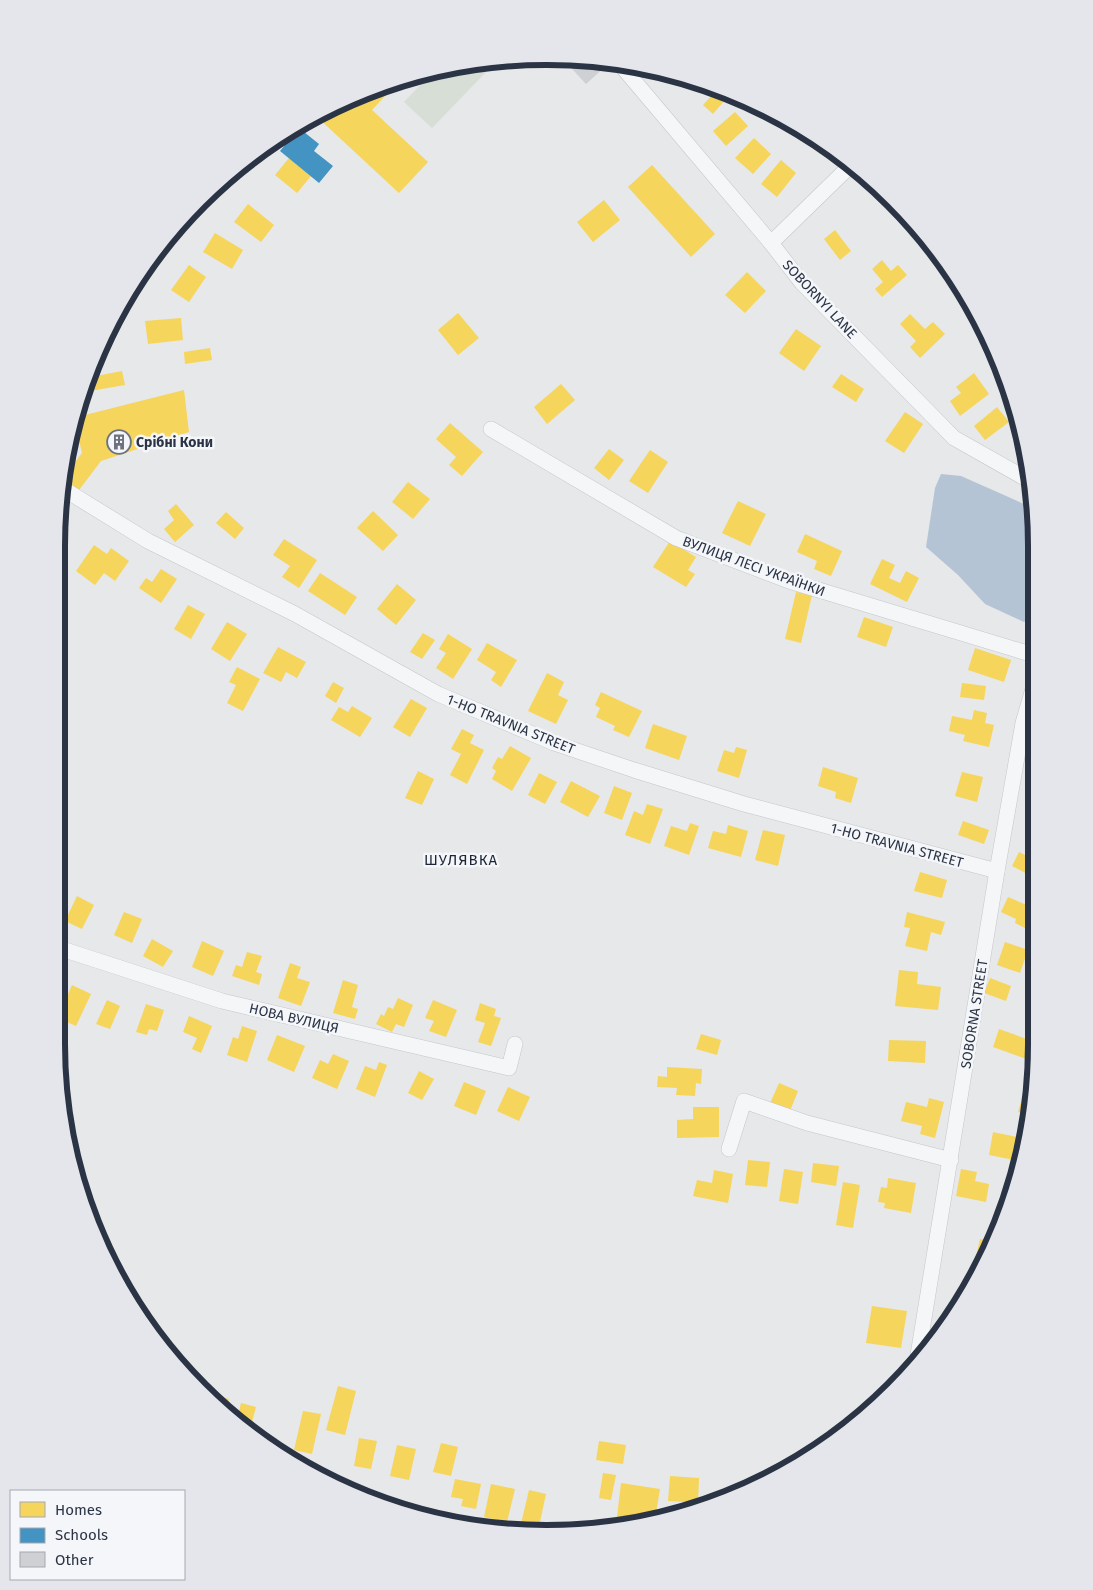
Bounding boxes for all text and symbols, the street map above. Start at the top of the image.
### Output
street label: SOBORNYI LANE [779,257,860,342]
building icon: Срібні Кони [106,429,132,455]
place label: Срібні Кони [136,434,213,451]
street label: ВУЛИЦЯ ЛЕСІ УКРАЇНКИ [680,533,827,600]
street label: 1-HO TRAVNIA STREET [444,691,578,758]
street label: 1-HO TRAVNIA STREET [829,820,966,872]
district label: ШУЛЯВКА [424,851,498,869]
street label: SOBORNA STREET [957,957,992,1070]
street label: НОВА ВУЛИЦЯ [247,1000,340,1037]
legend [10,1490,185,1580]
text: Homes [55,1501,102,1519]
text: Schools [55,1526,108,1544]
text: Other [55,1551,94,1569]

